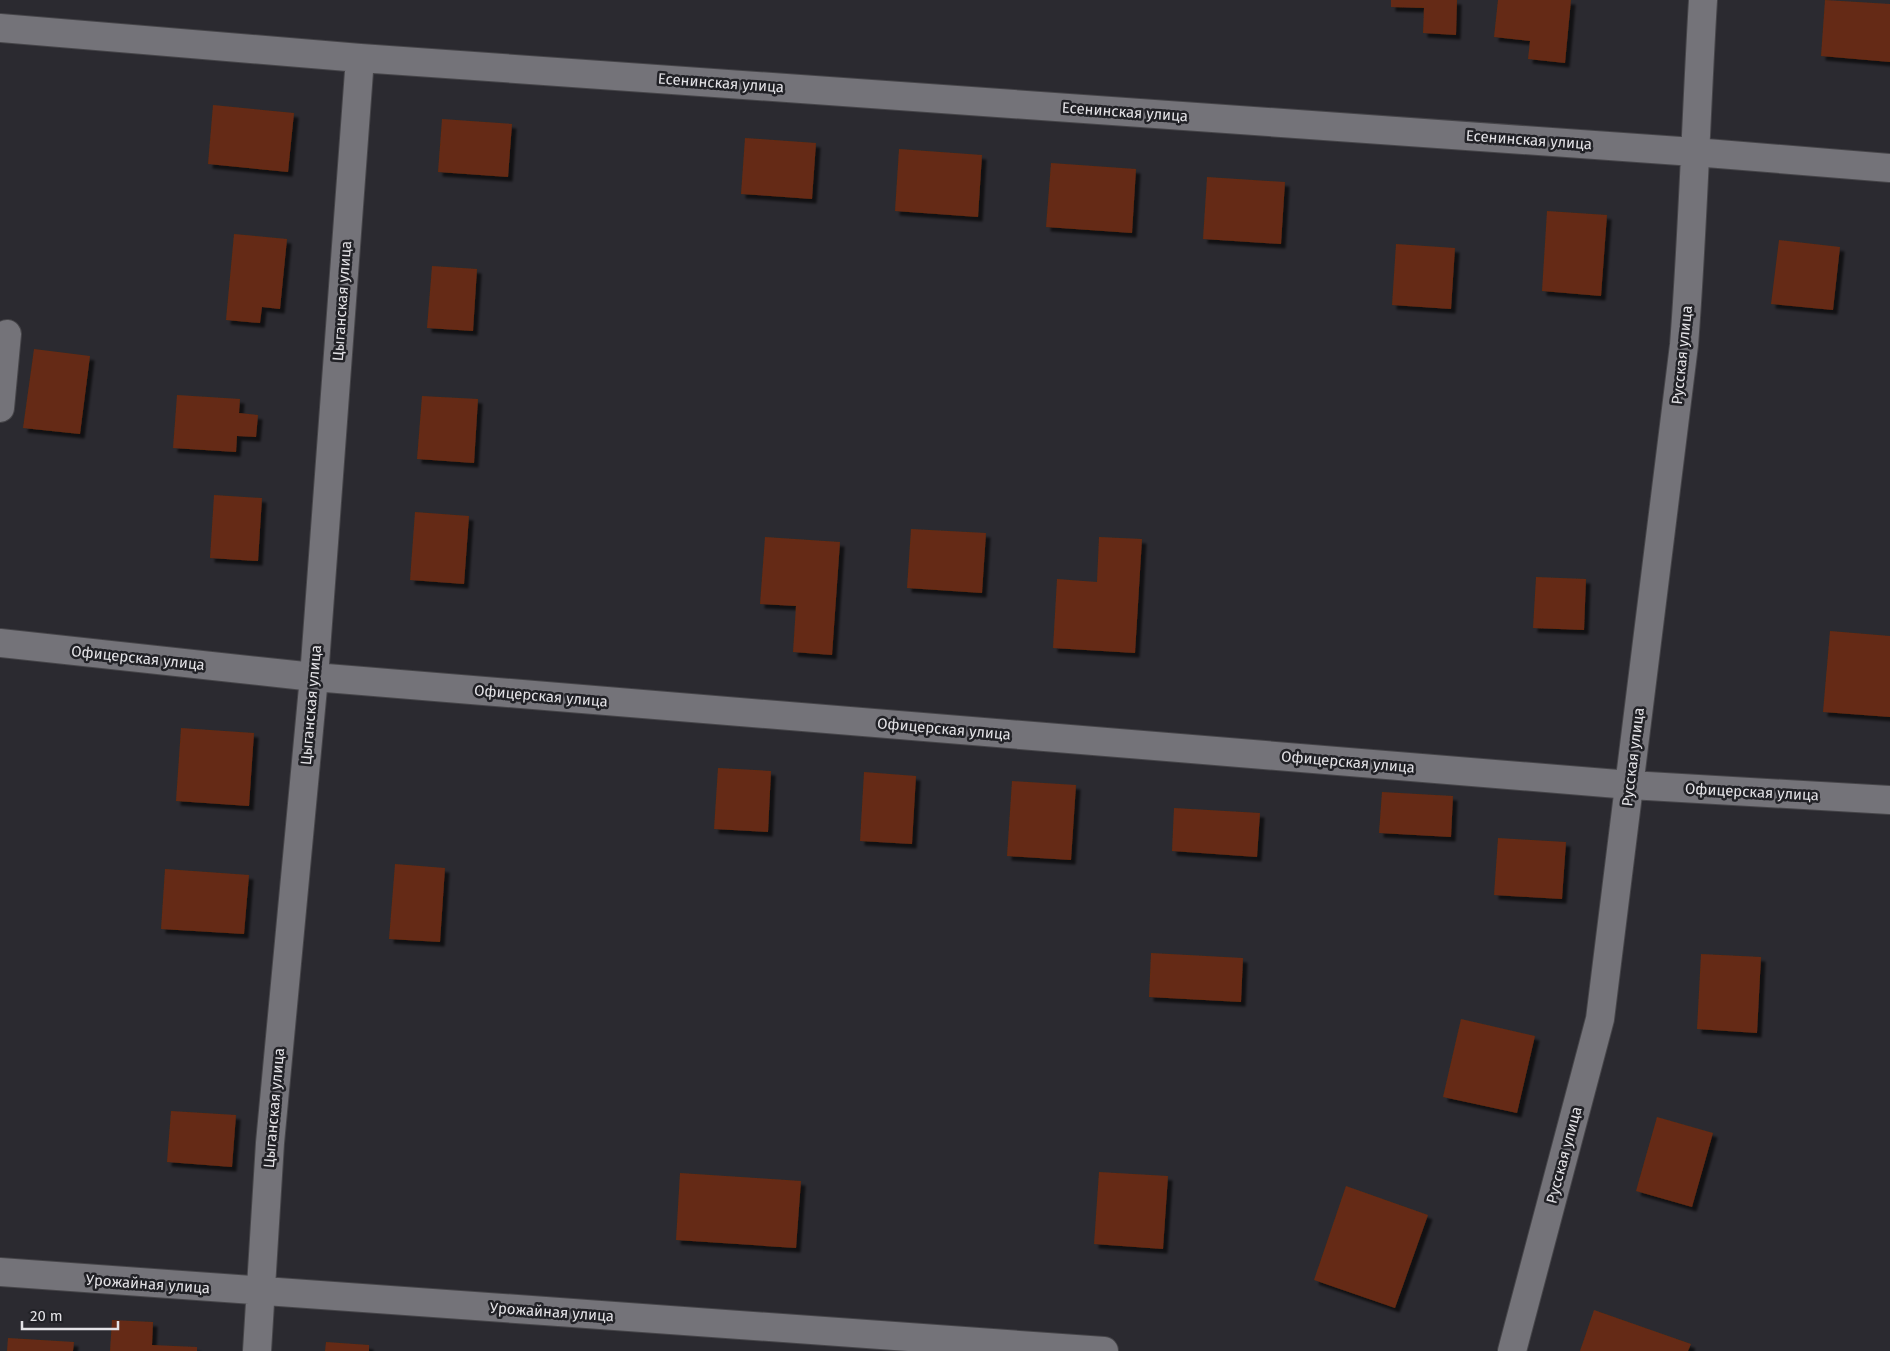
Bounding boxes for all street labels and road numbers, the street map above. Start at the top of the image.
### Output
street label: Есенинская улица [657,70,785,96]
street label: Есенинская улица [1061,99,1189,125]
street label: Есенинская улица [1465,127,1593,153]
street label: Цыганская улица [329,240,355,362]
street label: Русская улица [1668,304,1696,406]
street label: Офицерская улица [70,642,206,674]
street label: Цыганская улица [297,644,325,766]
street label: Офицерская улица [473,681,609,711]
street label: Русская улица [1618,706,1648,808]
street label: Офицерская улица [876,714,1012,744]
street label: Офицерская улица [1280,747,1416,777]
street label: Офицерская улица [1684,779,1820,805]
street label: Цыганская улица [260,1047,288,1169]
street label: Русская улица [1542,1104,1586,1206]
street label: Урожайная улица [85,1271,211,1297]
street label: Урожайная улица [489,1299,615,1325]

